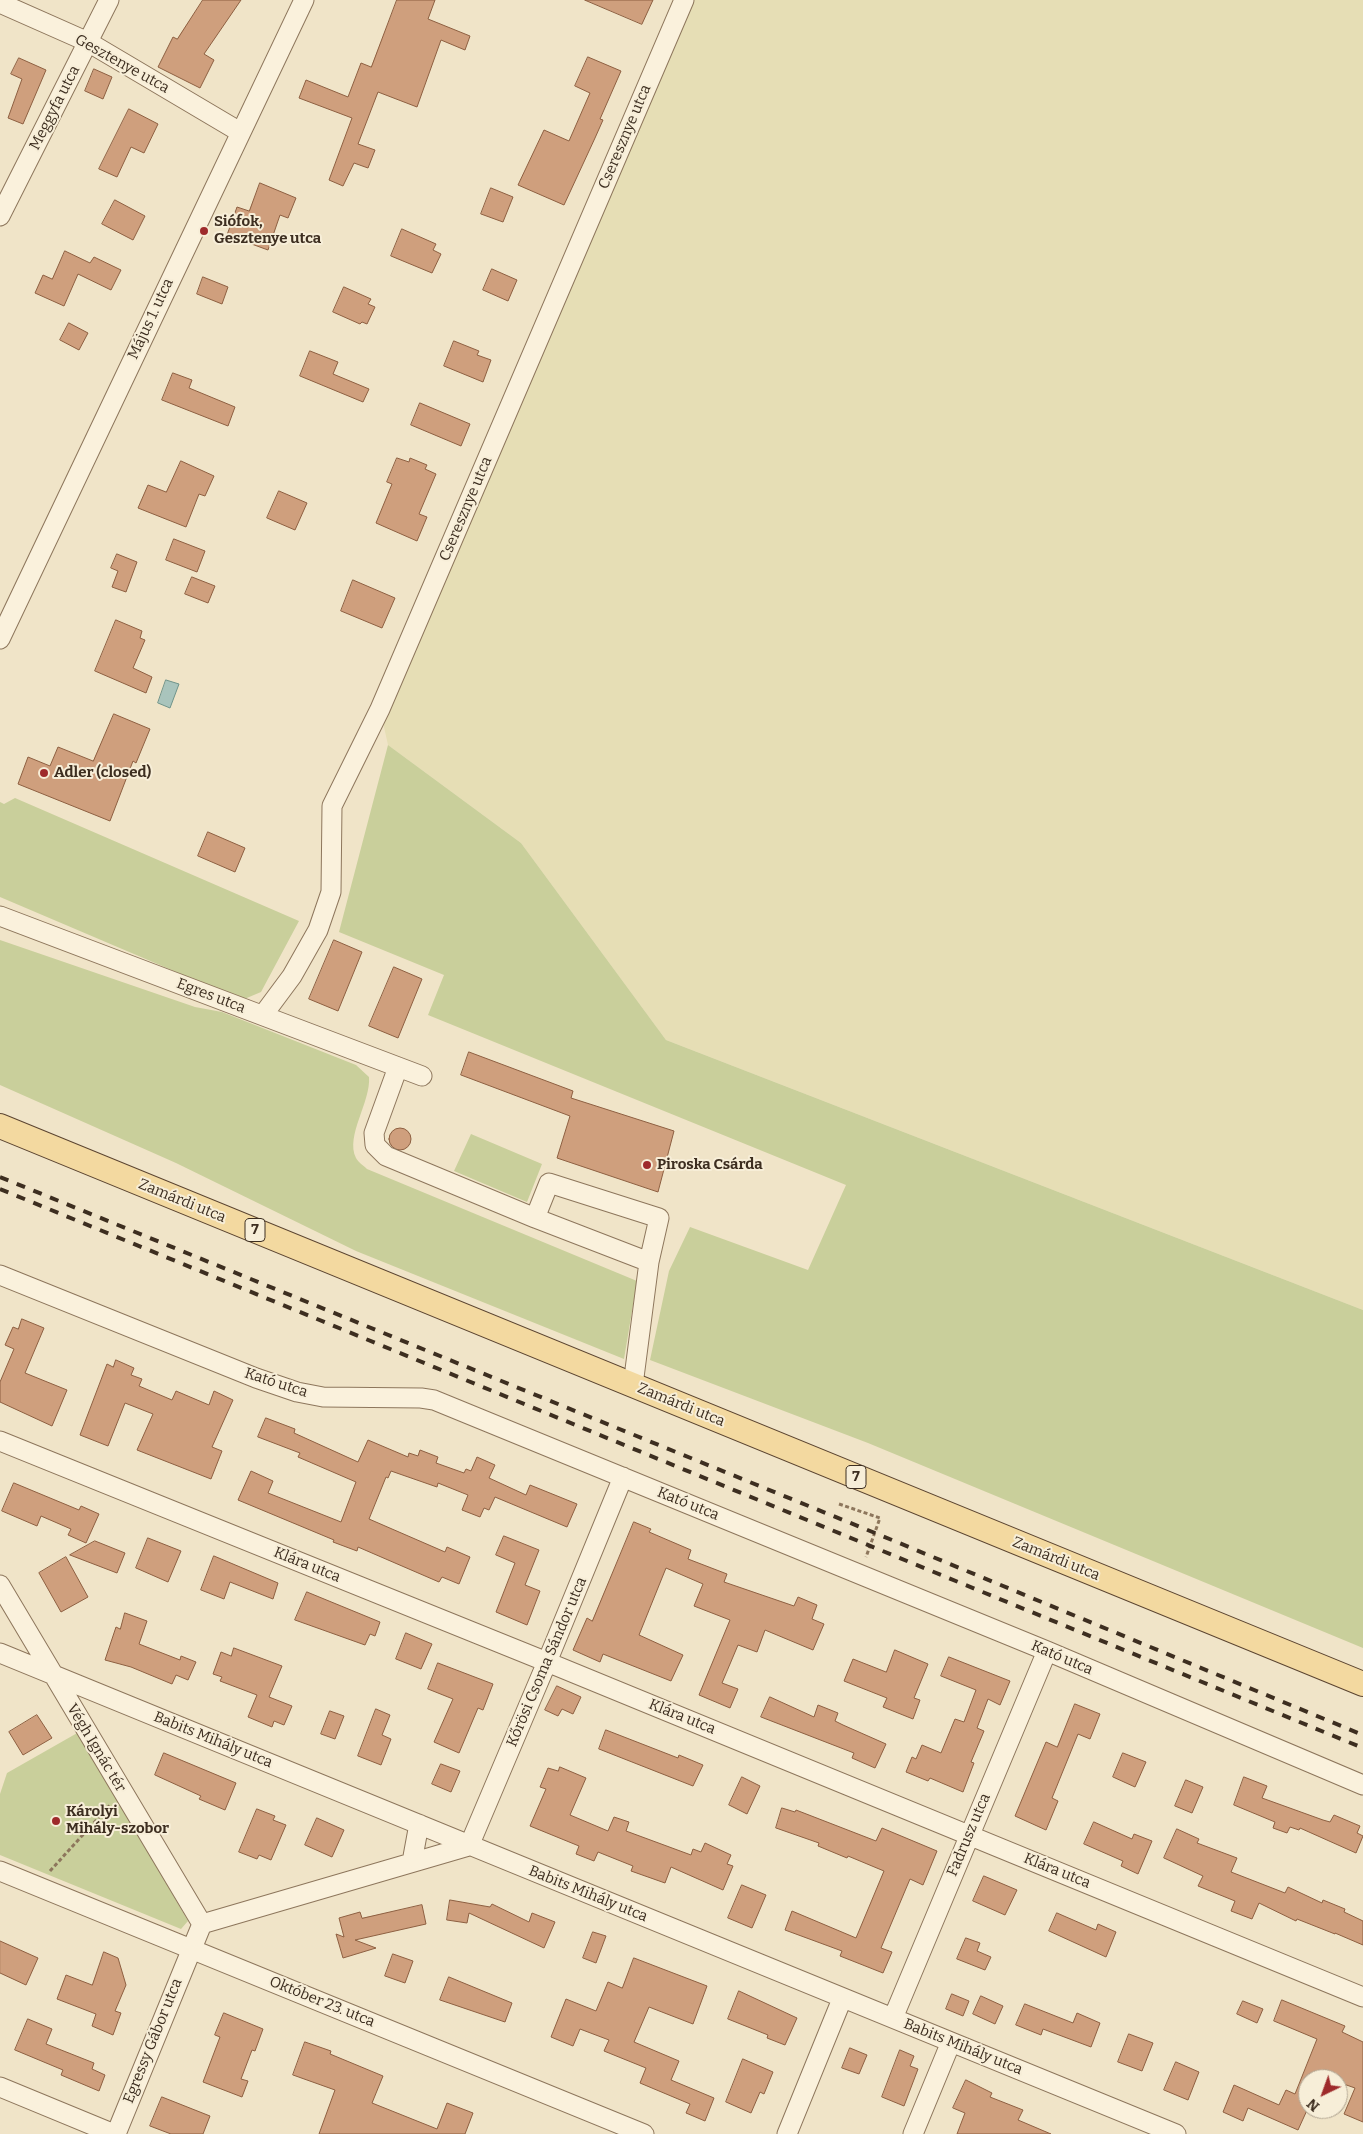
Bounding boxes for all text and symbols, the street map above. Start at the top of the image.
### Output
street label: Gesztenye utca [72,31,172,97]
street label: Meggyfa utca [26,63,84,153]
street label: Cseresznye utca [595,82,655,192]
place label: Siófok, Gesztenye utca [214,213,321,248]
marker: Siófok, Gesztenye utca [198,225,210,237]
street label: Május 1. utca [124,276,178,362]
street label: Cseresznye utca [436,454,496,564]
place label: Adler (closed) [54,764,151,782]
marker: Adler (closed) [38,767,50,779]
street label: Egres utca [174,975,248,1017]
place label: Piroska Csárda [657,1156,763,1174]
marker: Piroska Csárda [641,1159,653,1171]
street label: Zamárdi utca [136,1175,228,1227]
road number: 7 [245,1218,265,1242]
street label: Kató utca [242,1364,310,1402]
street label: Zamárdi utca [635,1379,727,1431]
road number: 7 [846,1465,866,1488]
street label: Kató utca [654,1483,722,1525]
street label: Zamárdi utca [1010,1533,1102,1585]
street label: Klára utca [271,1543,343,1587]
street label: Kőrösi Csoma Sándor utca [503,1574,591,1750]
street label: Kató utca [1028,1637,1096,1679]
street label: Klára utca [646,1695,718,1739]
street label: Végh Ignác tér [63,1701,129,1795]
street label: Babits Mihály utca [151,1708,275,1772]
street label: Fadrusz utca [943,1791,995,1879]
place label: Károlyi Mihály-szobor [66,1803,169,1838]
marker: Károlyi Mihály-szobor [50,1815,62,1827]
street label: Klára utca [1021,1849,1093,1893]
street label: Babits Mihály utca [526,1862,650,1926]
street label: Október 23. utca [267,1973,377,2031]
street label: Egressy Gábor utca [120,1976,186,2106]
street label: Babits Mihály utca [901,2015,1025,2079]
north arrow [1298,2069,1348,2119]
text: N [1304,2095,1323,2115]

